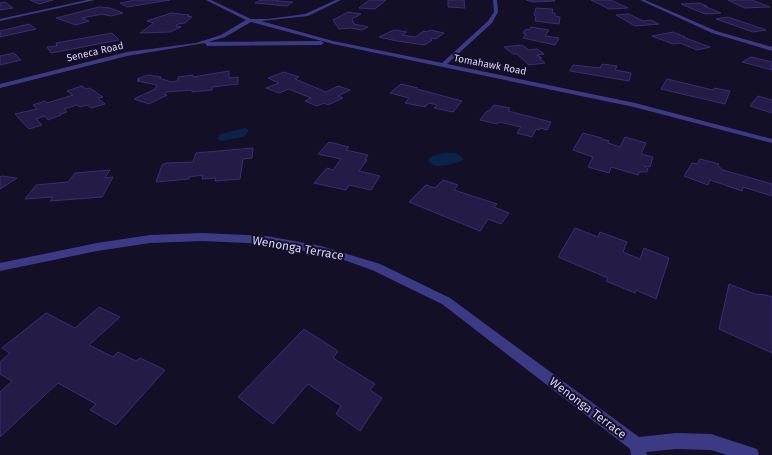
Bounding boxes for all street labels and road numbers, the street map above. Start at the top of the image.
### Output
street label: Seneca Road [65,40,125,64]
street label: Tomahawk Road [453,52,527,78]
street label: Wenonga Terrace [251,233,345,263]
street label: Wenonga Terrace [547,375,629,441]

